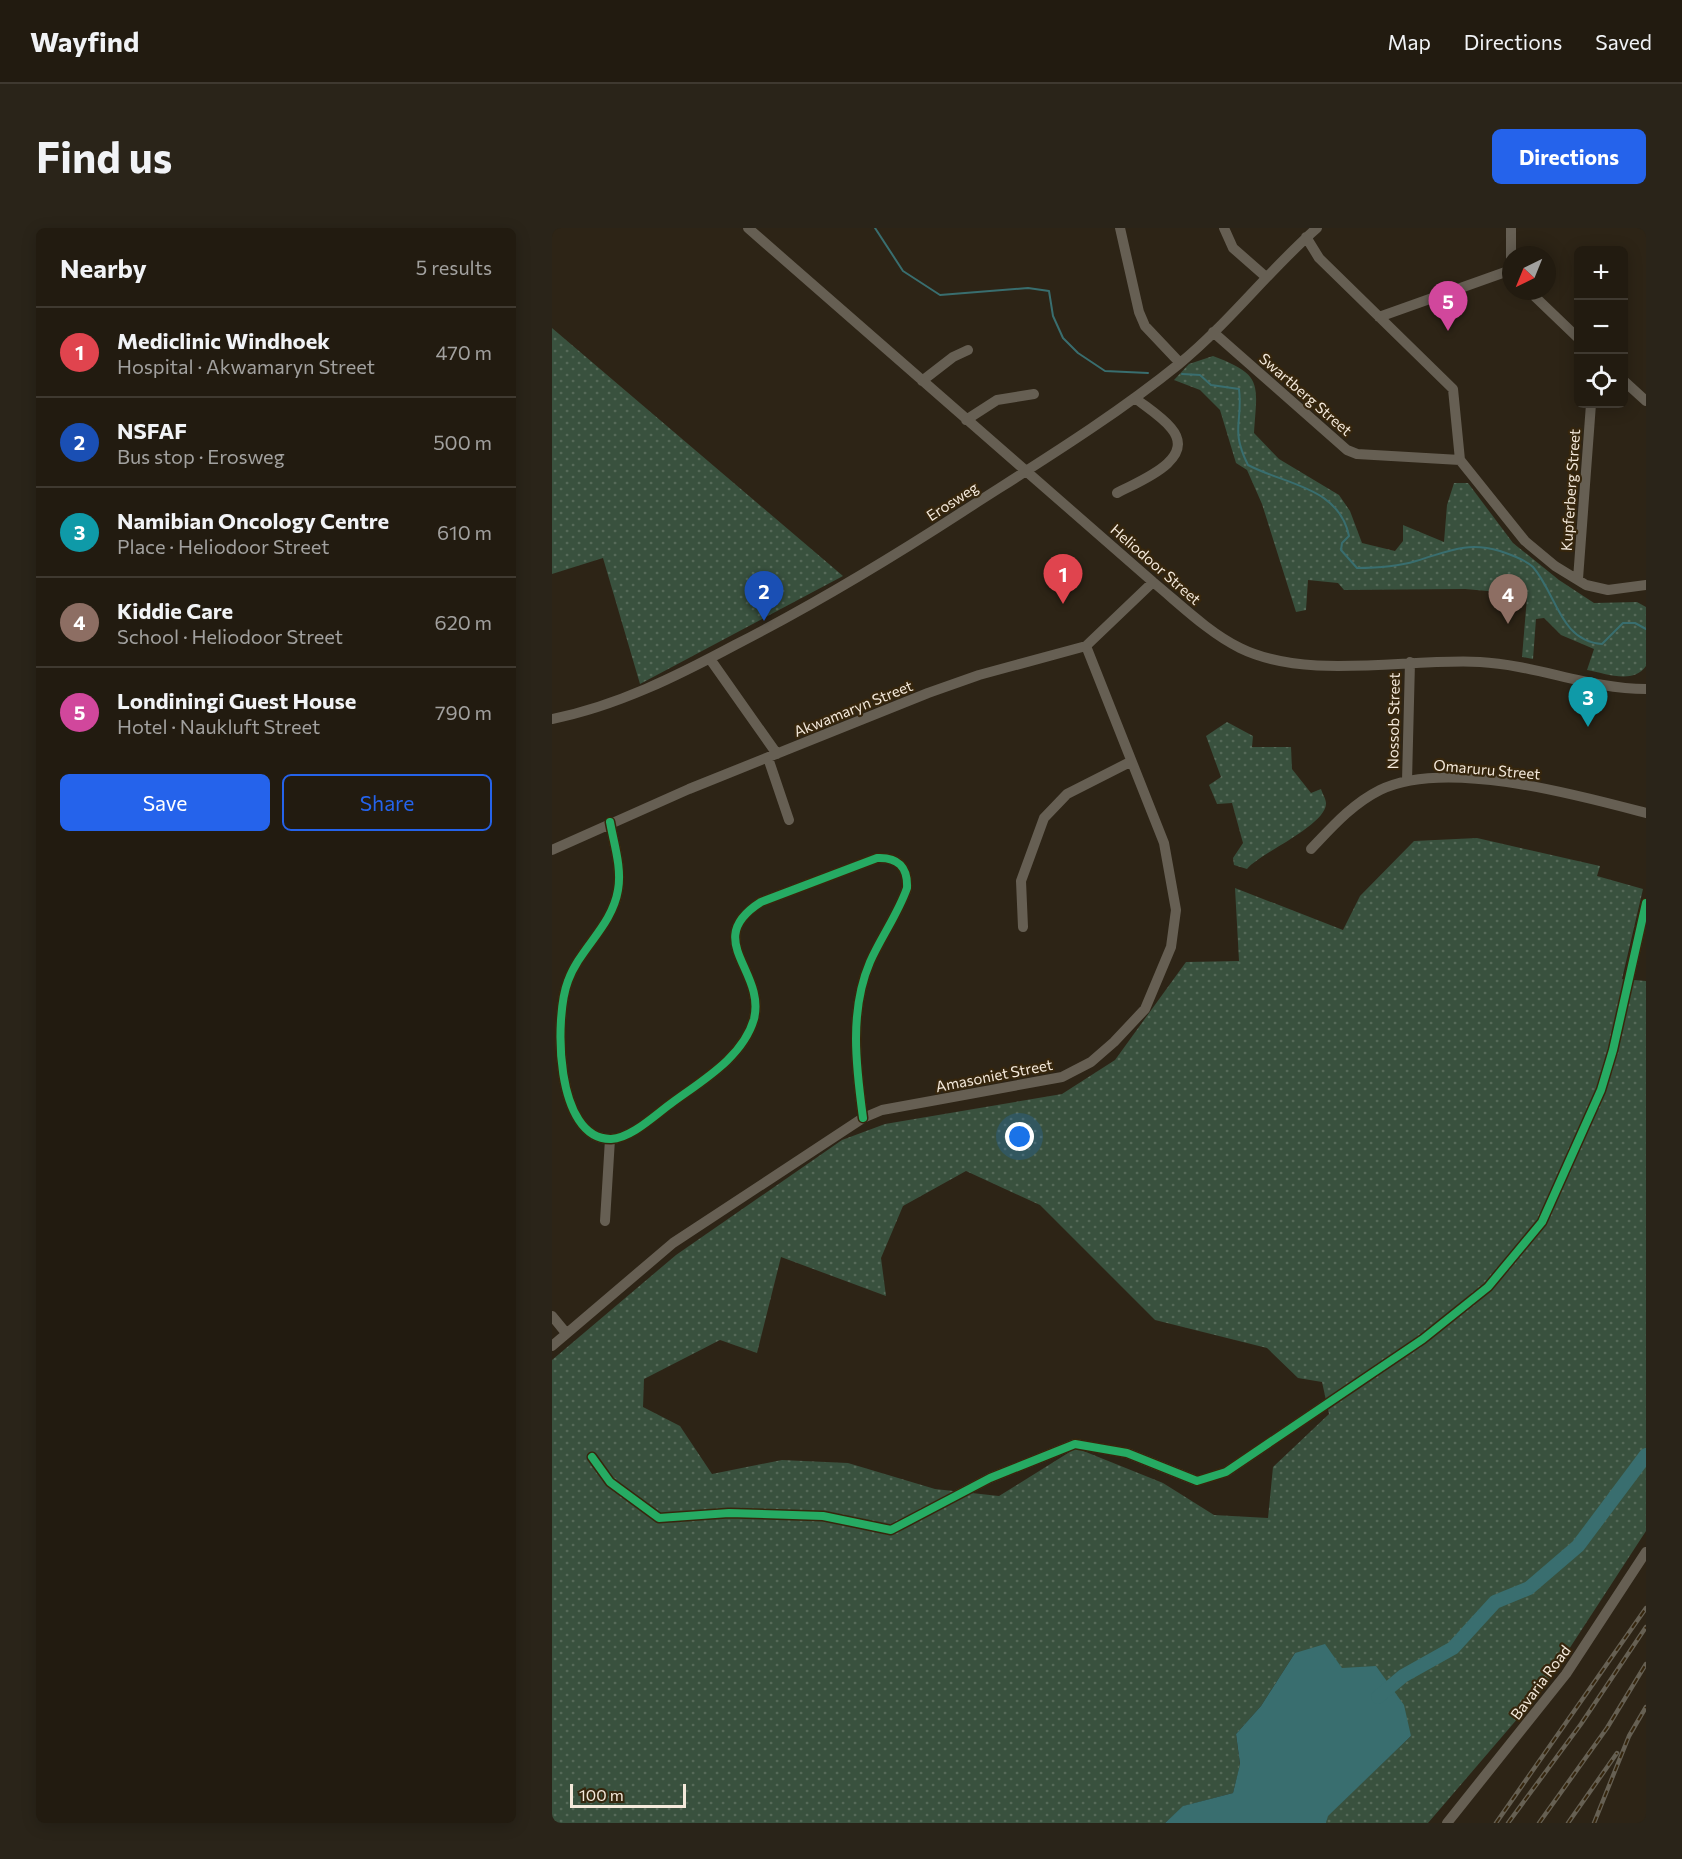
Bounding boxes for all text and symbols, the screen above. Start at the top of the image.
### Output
text: Wayfind [30,24,139,58]
text: Map [1388,29,1431,54]
text: Directions [1464,29,1562,54]
text: Saved [1595,29,1652,54]
button: Directions [1492,129,1646,184]
text: Find us [36,130,172,182]
north arrow [1502,246,1556,300]
map controls [1574,246,1628,408]
button: + [1574,246,1628,300]
text: Nearby [60,252,147,283]
text: 5 results [416,255,492,279]
pin: 5 [1428,282,1468,331]
button: − [1574,300,1628,354]
text: Mediclinic Windhoek [117,327,330,354]
text: 1 [75,340,84,364]
text: 470 m [436,340,492,364]
street label: Swartberg Street [1256,349,1356,439]
text: Hospital · Akwamaryn Street [117,354,375,378]
button: locate [1574,354,1628,408]
text: NSFAF [117,417,187,444]
street label: Kupferberg Street [1557,428,1583,552]
text: 2 [74,430,85,454]
text: 500 m [433,430,492,454]
text: Bus stop · Erosweg [117,444,284,468]
street label: Erosweg [923,478,981,524]
text: Namibian Oncology Centre [117,507,389,534]
text: 3 [74,520,85,544]
text: 610 m [437,520,492,544]
street label: Heliodoor Street [1107,520,1205,608]
text: Place · Heliodoor Street [117,534,329,558]
pin: 1 [1044,554,1082,604]
pin: 2 [744,572,784,621]
pin: 4 [1488,574,1528,624]
text: Kiddie Care [117,597,233,624]
text: 4 [73,610,86,634]
text: 620 m [435,610,492,634]
text: School · Heliodoor Street [117,624,343,648]
street label: Nossob Street [1383,672,1403,770]
street label: Akwamaryn Street [791,676,915,740]
pin: 3 [1568,678,1608,727]
text: Londiningi Guest House [117,687,356,714]
text: 5 [74,700,85,724]
text: 790 m [435,700,492,724]
text: Hotel · Naukluft Street [117,714,320,738]
street label: Omaruru Street [1433,755,1541,783]
button: Save [60,774,270,831]
button: Share [282,774,492,831]
street label: Amasoniet Street [934,1055,1054,1095]
your location [1005,1122,1034,1151]
street label: Bavaria Road [1506,1641,1574,1723]
scale bar [570,1781,686,1808]
text: 100 m [579,1785,624,1804]

